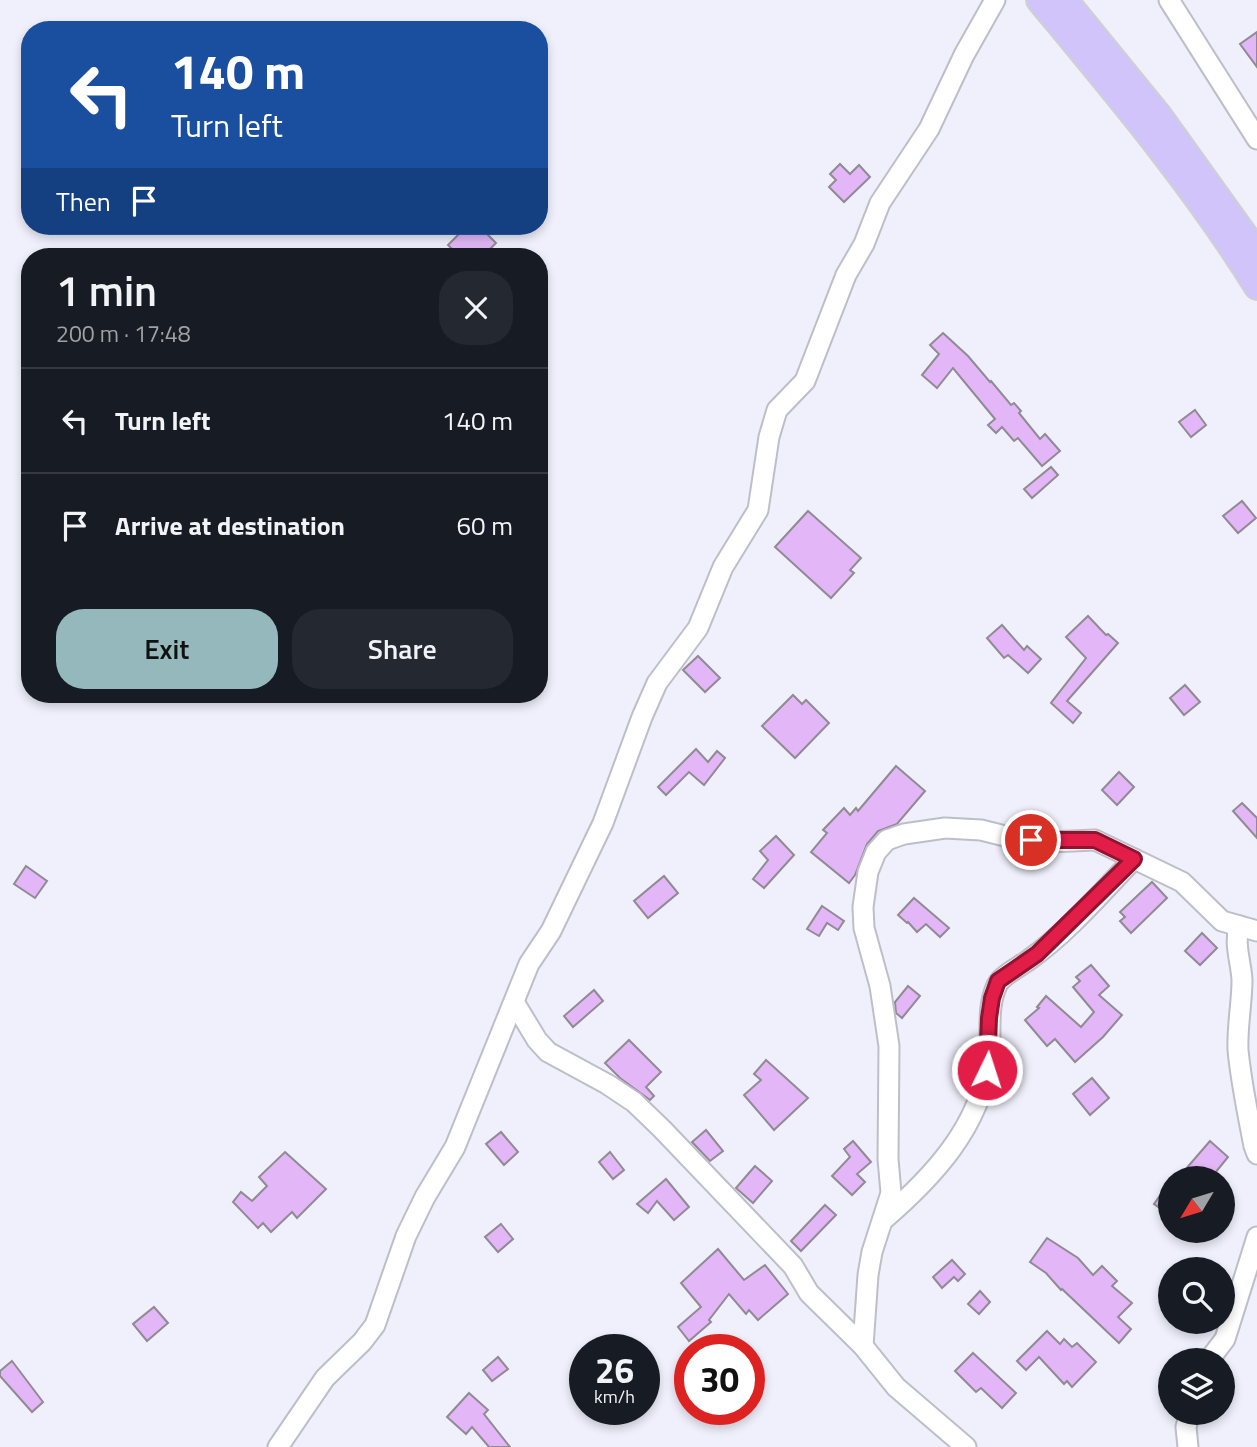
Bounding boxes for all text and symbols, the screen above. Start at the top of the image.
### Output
text: 140 m [171,33,305,108]
icon: left [56,49,147,140]
text: Turn left [171,101,283,149]
text: Then [56,182,111,221]
icon: arrive [125,182,163,220]
text: 1 min [56,258,157,322]
button: close [439,271,513,345]
text: 200 m · 17:48 [56,316,191,351]
text: Turn left [115,401,210,440]
text: 140 m [442,401,513,440]
icon: left [56,402,94,440]
text: Arrive at destination [115,506,345,545]
text: 60 m [456,506,513,545]
icon: arrive [56,507,94,545]
button: Exit [56,609,278,689]
button: Share [292,609,513,689]
pin [1001,810,1061,870]
icon: arrive [1012,821,1050,859]
position arrow [950,1033,1024,1107]
north arrow [1158,1166,1236,1242]
map controls [1158,1166,1235,1425]
button: search [1158,1257,1235,1334]
speed limit sign: 30 [674,1334,765,1425]
text: 26 [595,1343,634,1397]
button: layers [1158,1348,1235,1425]
text: km/h [594,1383,635,1410]

